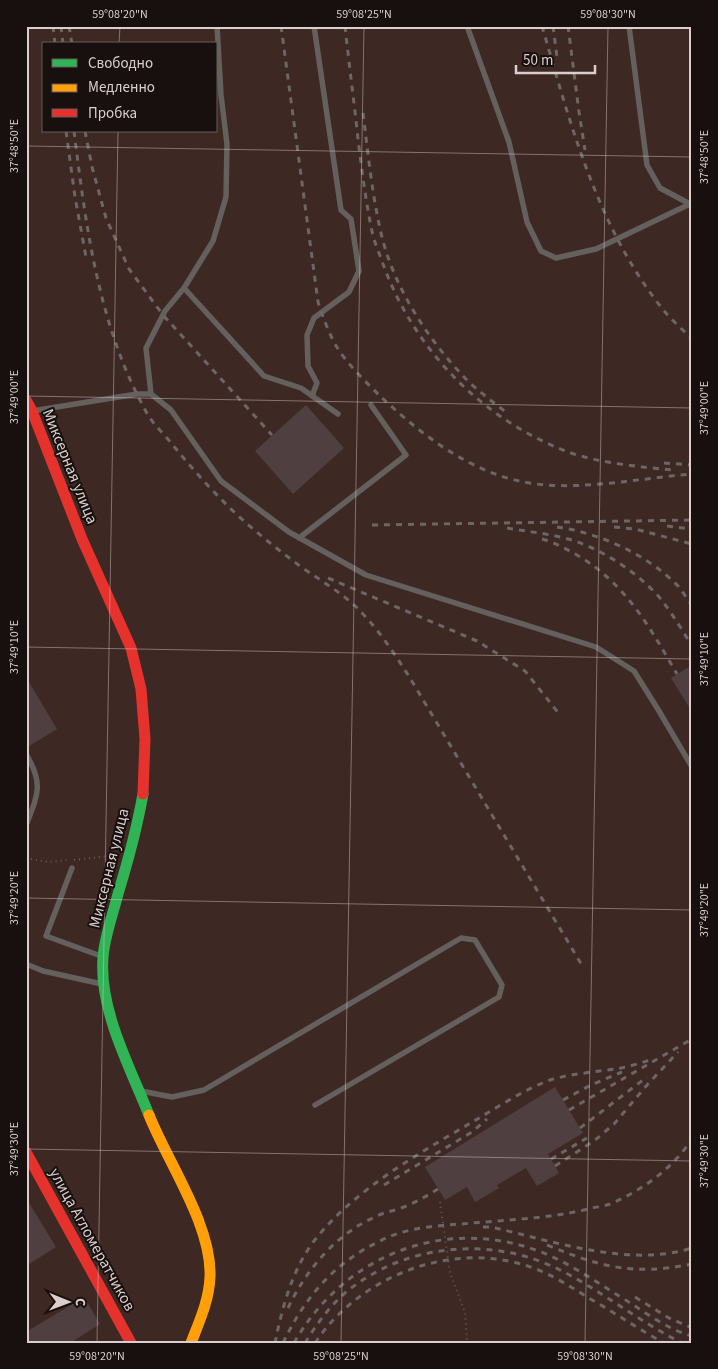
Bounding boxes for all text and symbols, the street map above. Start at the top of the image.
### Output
text: 59°08'20"N [92,6,148,23]
text: 59°08'25"N [336,6,392,23]
text: 59°08'30"N [580,6,636,23]
legend [42,42,218,132]
scale bar [516,42,594,74]
text: 50 m [523,50,553,71]
text: Свободно [88,53,153,74]
text: Медленно [88,77,155,98]
text: Пробка [88,103,137,124]
text: 37°48'50"E [6,119,23,173]
text: 37°48'50"E [696,130,713,184]
text: 37°49'00"E [6,370,23,424]
text: 37°49'00"E [696,381,713,435]
street label: Миксерная улица [37,405,103,527]
text: 37°49'10"E [6,620,23,674]
text: 37°49'10"E [696,632,713,686]
street label: Миксерная улица [83,806,134,930]
text: 37°49'20"E [6,871,23,925]
text: 37°49'20"E [696,883,713,937]
text: 37°49'30"E [6,1122,23,1176]
text: 37°49'30"E [696,1134,713,1188]
street label: улица Агломератчиков [44,1164,141,1315]
north arrow [42,1276,92,1326]
text: С [70,1298,90,1306]
text: 59°08'20"N [69,1348,125,1365]
text: 59°08'25"N [313,1348,369,1365]
text: 59°08'30"N [557,1348,613,1365]

